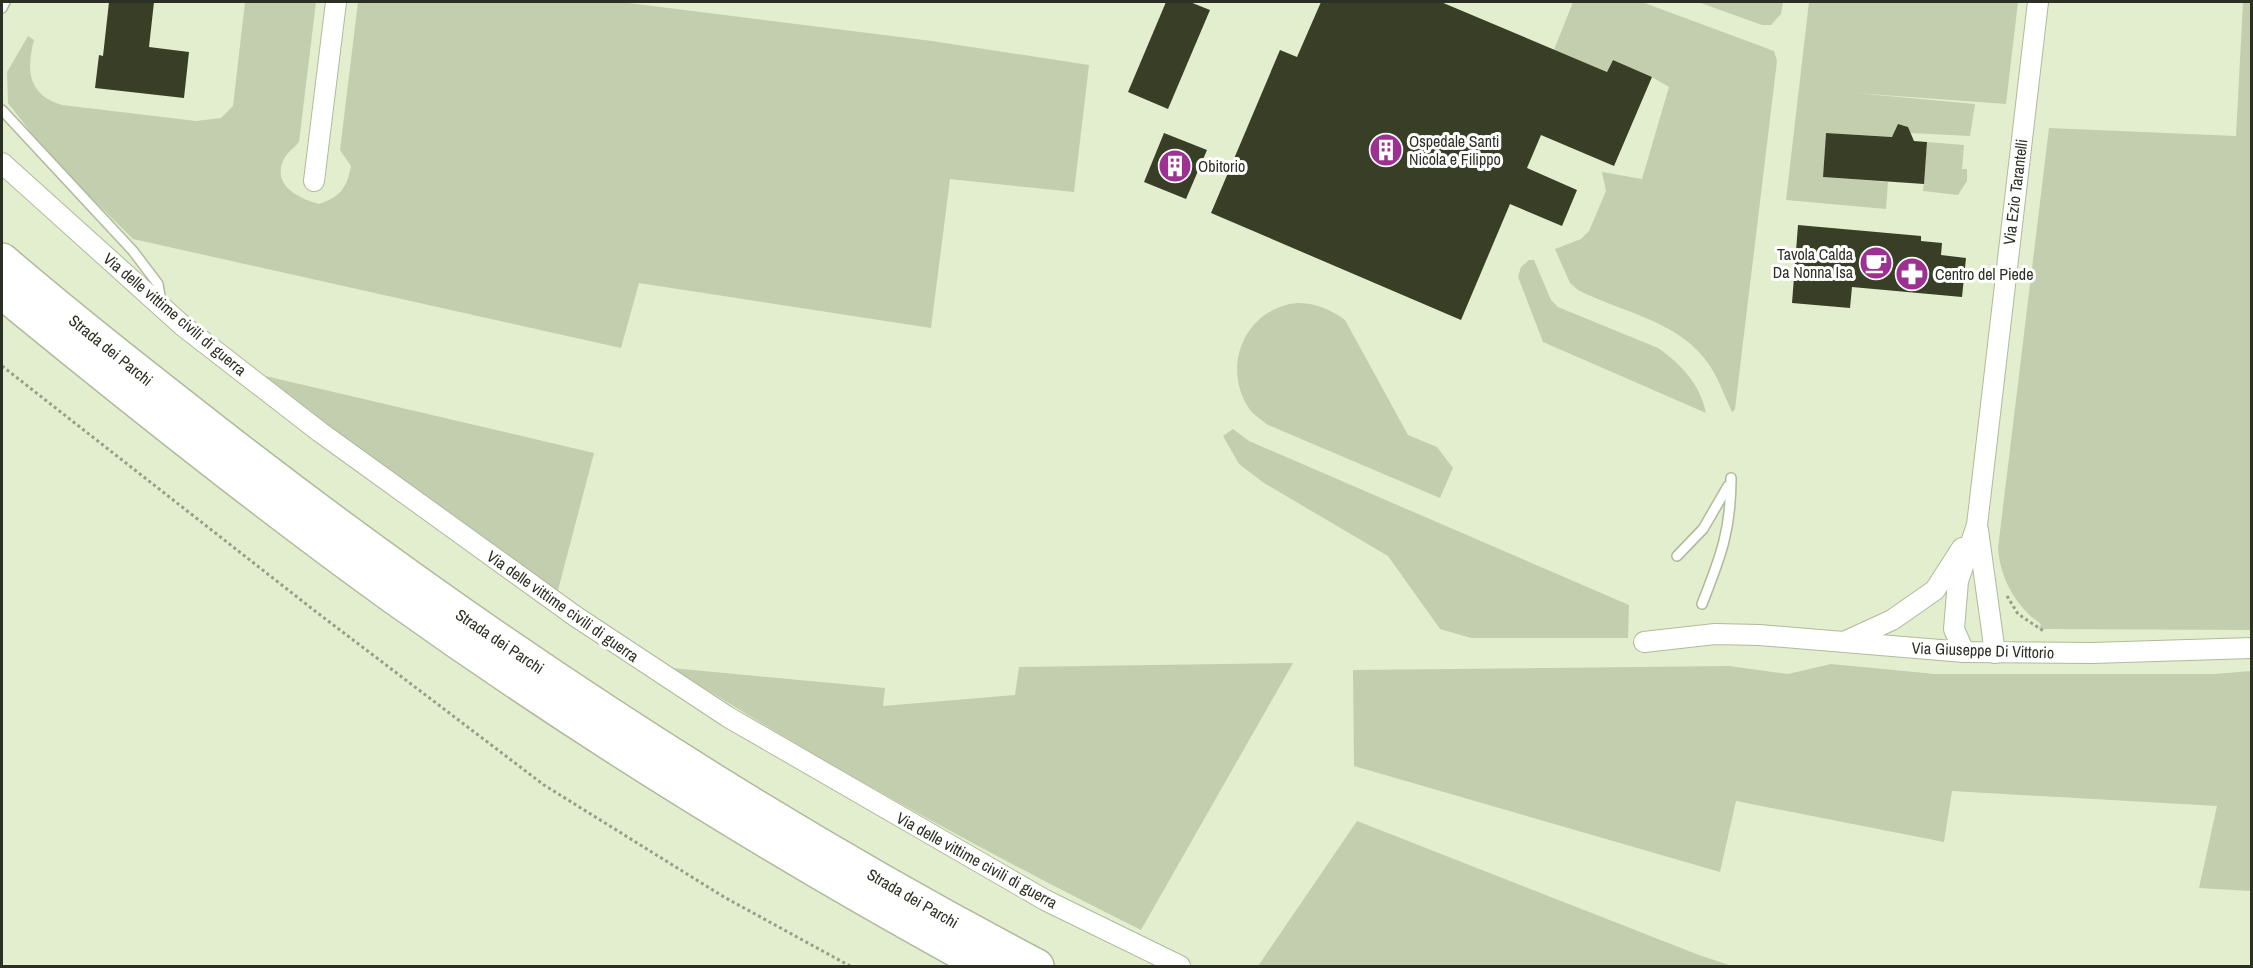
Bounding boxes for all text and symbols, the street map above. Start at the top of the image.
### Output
place label: Ospedale Santi Nicola e Filippo [1409,130,1501,170]
building icon: Ospedale Santi Nicola e Filippo [1368,132,1404,168]
street label: Via Ezio Tarantelli [1998,138,2032,246]
building icon: Obitorio [1157,148,1193,184]
place label: Obitorio [1198,155,1245,177]
place label: Tavola Calda Da Nonna Isa [1773,243,1854,283]
cafe icon: Tavola Calda Da Nonna Isa [1858,245,1894,281]
street label: Via delle vittime civili di guerra [99,248,252,381]
pharmacy icon: Centro del Piede [1894,256,1930,292]
place label: Centro del Piede [1935,263,2033,285]
street label: Strada dei Parchi [64,309,158,391]
street label: Via delle vittime civili di guerra [483,545,644,667]
street label: Strada dei Parchi [452,603,548,679]
street label: Via Giuseppe Di Vittorio [1911,637,2055,663]
street label: Via delle vittime civili di guerra [893,807,1062,914]
street label: Strada dei Parchi [863,863,963,933]

